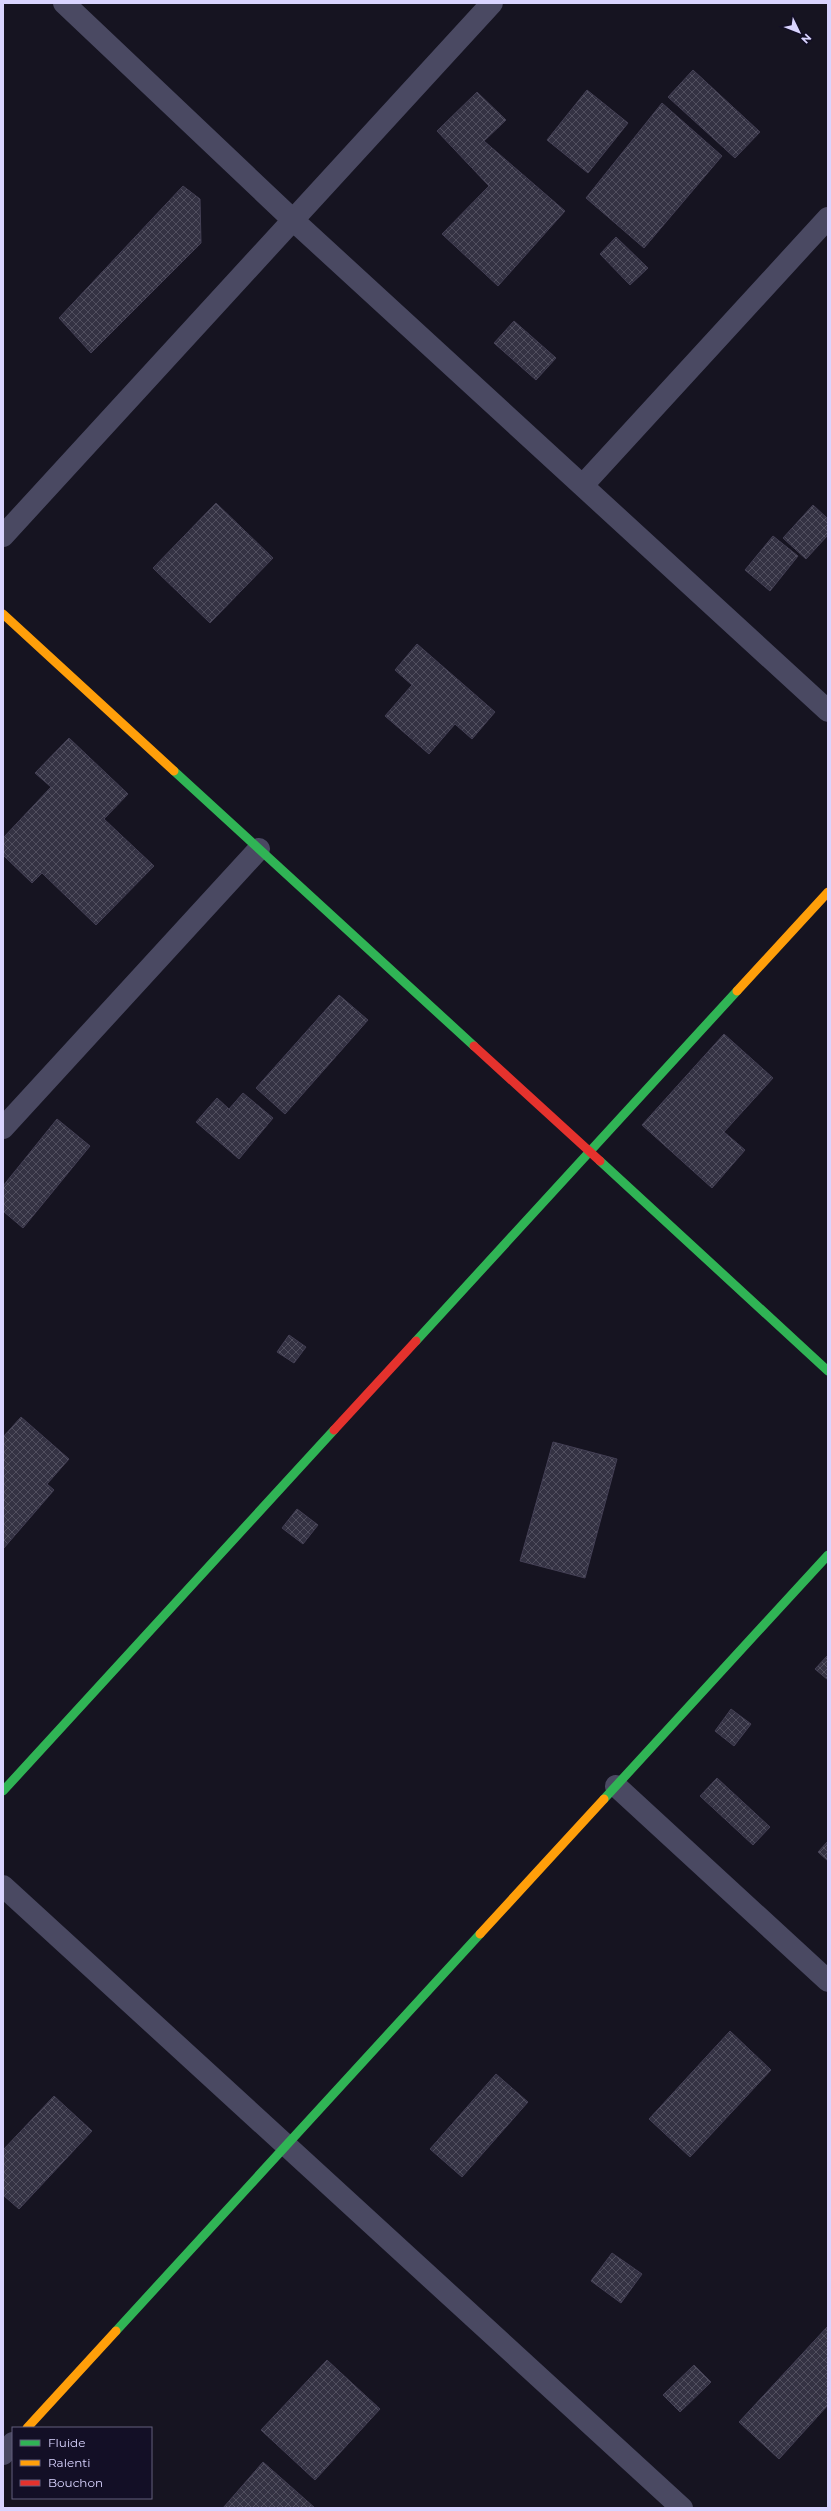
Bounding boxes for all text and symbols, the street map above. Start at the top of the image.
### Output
north arrow [779,12,819,52]
text: N [798,31,814,47]
legend [12,2427,152,2499]
text: Fluide [48,2435,86,2450]
text: Ralenti [48,2455,90,2470]
text: Bouchon [48,2475,103,2490]

